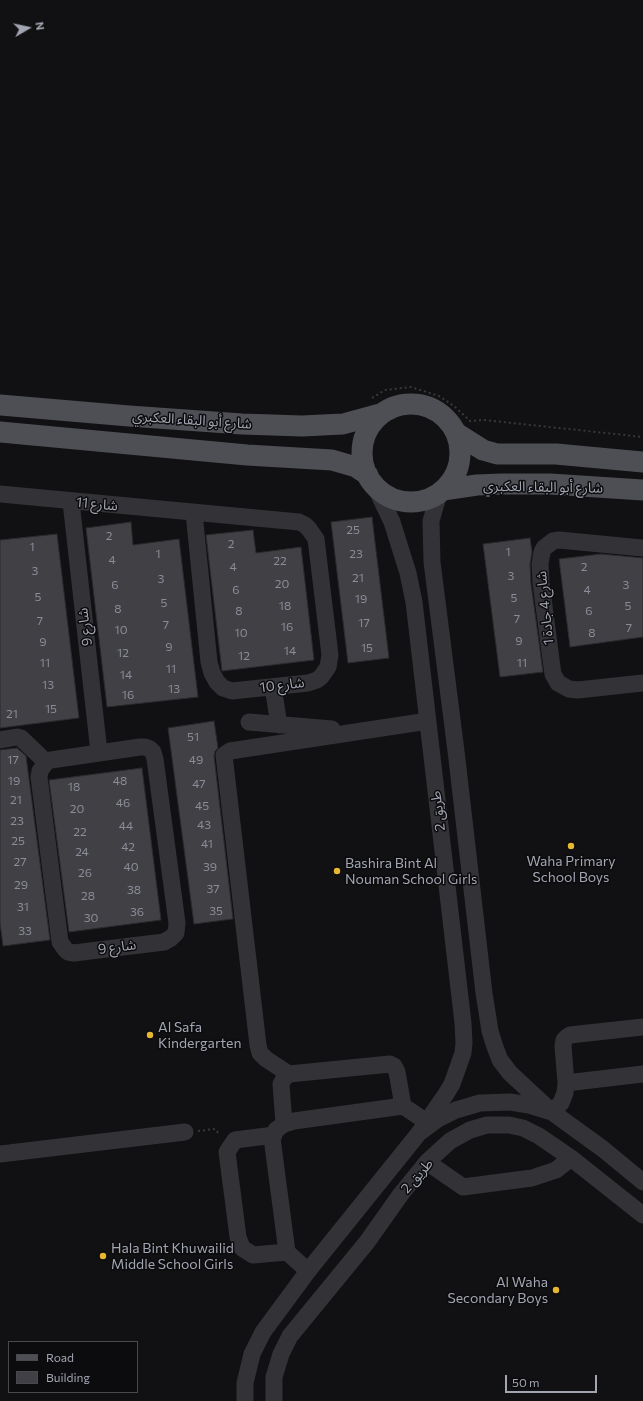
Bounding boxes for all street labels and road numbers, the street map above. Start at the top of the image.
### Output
street label: شارع أبو البقاء العكبري [132,407,252,433]
street label: شارع أبو البقاء العكبري [483,478,603,496]
street label: شارع 11 [75,494,119,514]
street label: شارع 4 جادة 1 [533,570,557,646]
street label: شارع 9 [74,607,96,647]
street label: شارع 10 [259,674,305,696]
street label: طريق 2 [427,790,449,832]
street label: شارع 9 [97,936,137,958]
street label: طريق 2 [397,1155,437,1197]

